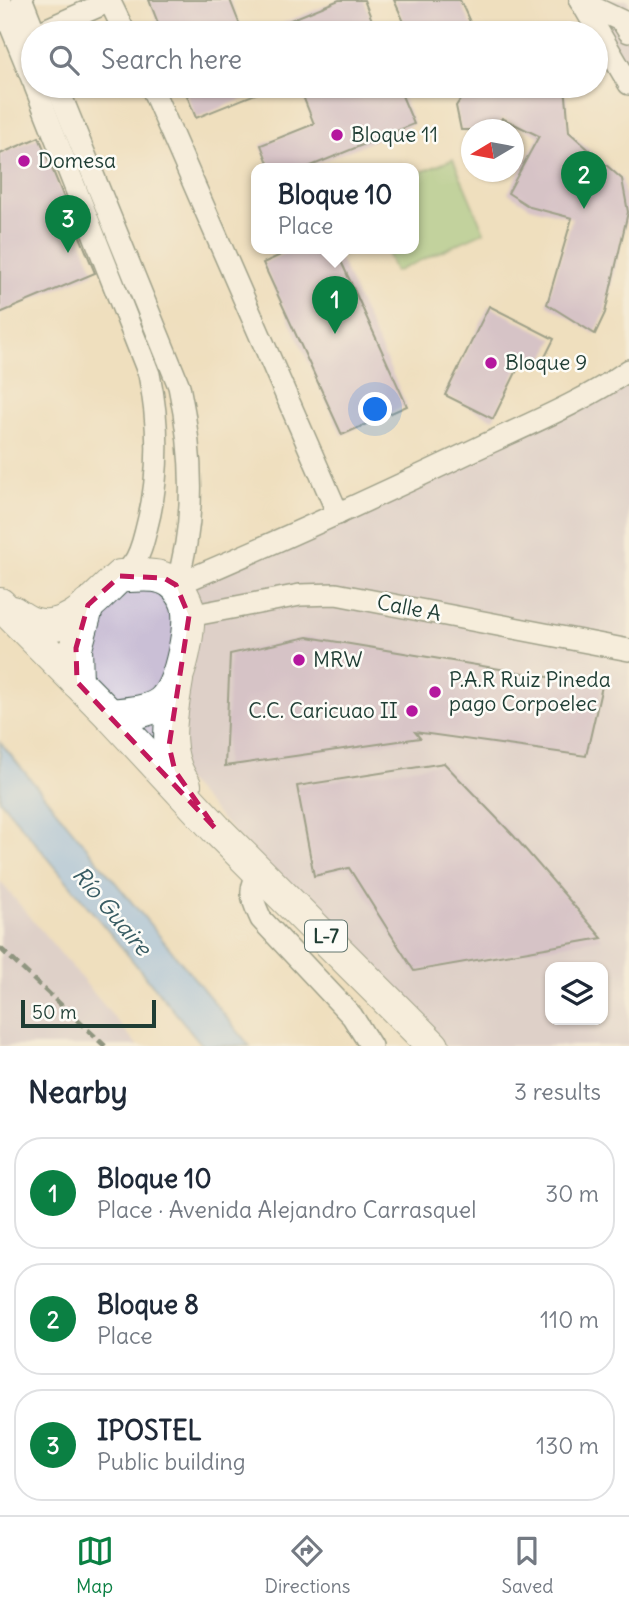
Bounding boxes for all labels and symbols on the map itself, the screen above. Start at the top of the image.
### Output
north arrow [461,119,524,182]
place label: Bloque 11 [351,121,438,148]
marker: Bloque 11 [329,127,345,143]
place label: Domesa [38,147,116,174]
pin: 2 [561,151,607,209]
marker: Domesa [16,153,32,169]
pin: 3 [45,195,91,253]
pin: 1 [312,276,358,334]
place label: Bloque 9 [505,349,587,376]
marker: Bloque 9 [483,355,499,371]
your location [358,392,392,426]
street label: Calle A [375,588,444,627]
place label: MRW [313,646,363,673]
marker: MRW [291,652,307,668]
place label: P.A.R Ruiz Pineda pago Corpoelec [449,666,611,717]
marker: P.A.R Ruiz Pineda pago Corpoelec [427,684,443,700]
place label: C.C. Caricuao II [248,697,398,724]
marker: C.C. Caricuao II [404,703,420,719]
water label: Río Guaire [67,860,159,962]
road number: L-7 [305,920,347,952]
scale bar [21,997,156,1029]

